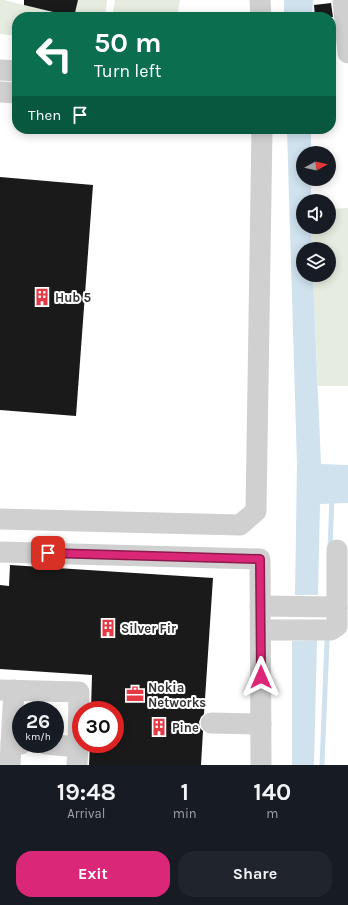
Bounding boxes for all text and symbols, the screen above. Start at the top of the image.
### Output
text: 50 m [94,26,162,59]
icon: left [28,28,80,80]
text: Turn left [94,60,162,82]
icon: arrive [69,104,91,126]
text: Then [28,106,61,124]
north arrow [296,146,336,186]
map controls [296,146,336,282]
button: sound [296,194,336,234]
button: layers [296,242,336,282]
building icon: Hub 5 [32,287,52,307]
place label: Hub 5 [55,290,92,305]
pin [31,536,65,570]
icon: arrive [37,542,59,564]
building icon: Silver Fir [98,618,118,638]
place label: Silver Fir [121,621,177,636]
position arrow [240,656,282,698]
place label: Nokia Networks [148,680,206,710]
office icon: Nokia Networks [125,684,145,704]
speed limit sign: 30 [72,701,124,753]
text: 26 [26,710,50,733]
building icon: Pine [149,717,169,737]
place label: Pine [172,720,199,735]
text: km/h [25,731,51,743]
text: 19:48 [57,778,116,806]
text: 1 [180,778,189,806]
text: 140 [253,778,291,806]
text: Arrival [67,806,105,821]
text: min [173,806,197,821]
text: m [266,806,278,821]
button: Exit [16,851,170,897]
button: Share [178,851,332,897]

